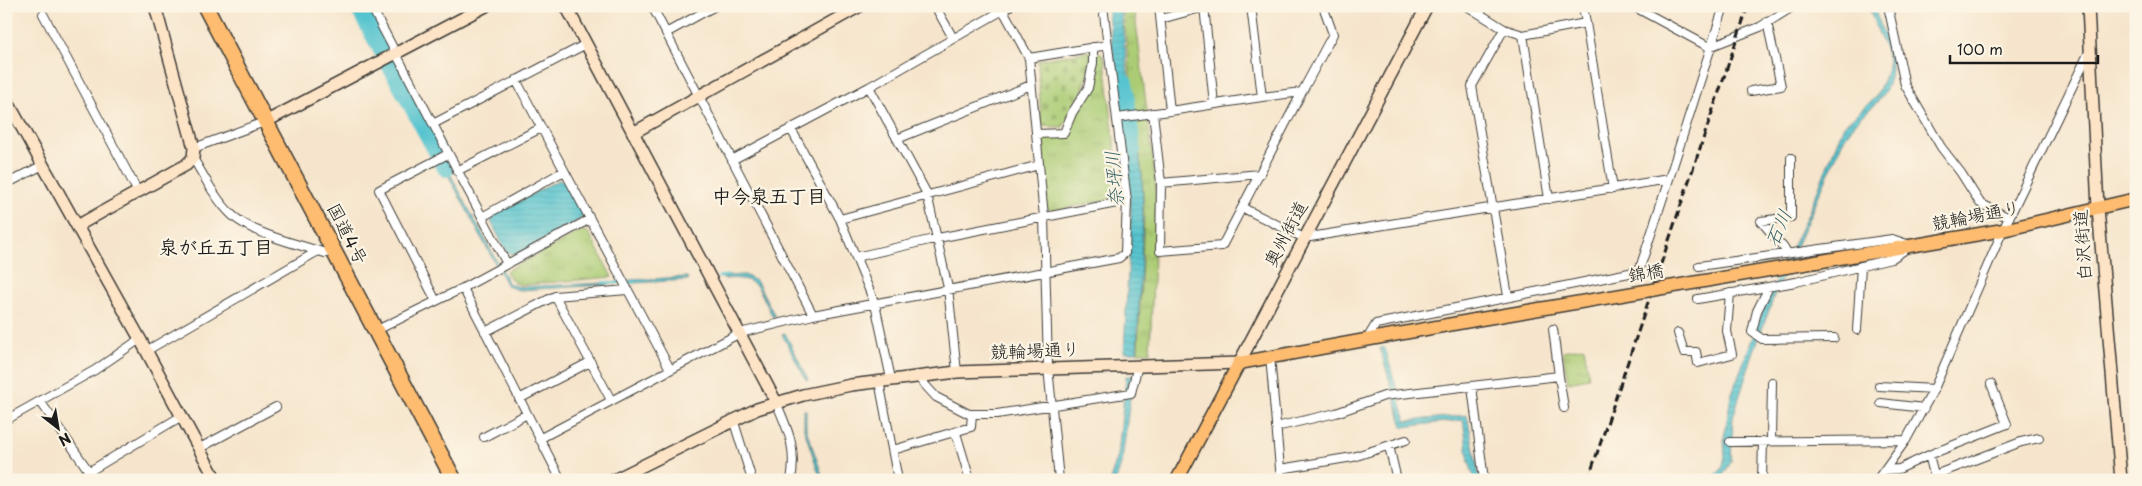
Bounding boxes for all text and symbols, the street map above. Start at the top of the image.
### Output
scale bar [1950,32,2097,64]
text: 100 m [1957,37,2003,60]
water label: 奈坪川 [1097,149,1129,209]
district label: 中今泉五丁目 [712,181,826,209]
street label: 競輪場通り [1929,193,2022,236]
street label: 奥州街道 [1256,195,1313,271]
street label: 国道4号 [321,198,375,269]
water label: 石川 [1757,205,1798,251]
street label: 白沢街道 [2066,208,2097,282]
district label: 泉が丘五丁目 [159,232,273,260]
street label: 錦橋 [1626,255,1666,288]
street label: 競輪場通り [990,334,1080,365]
north arrow [32,404,82,454]
text: N [55,428,75,451]

